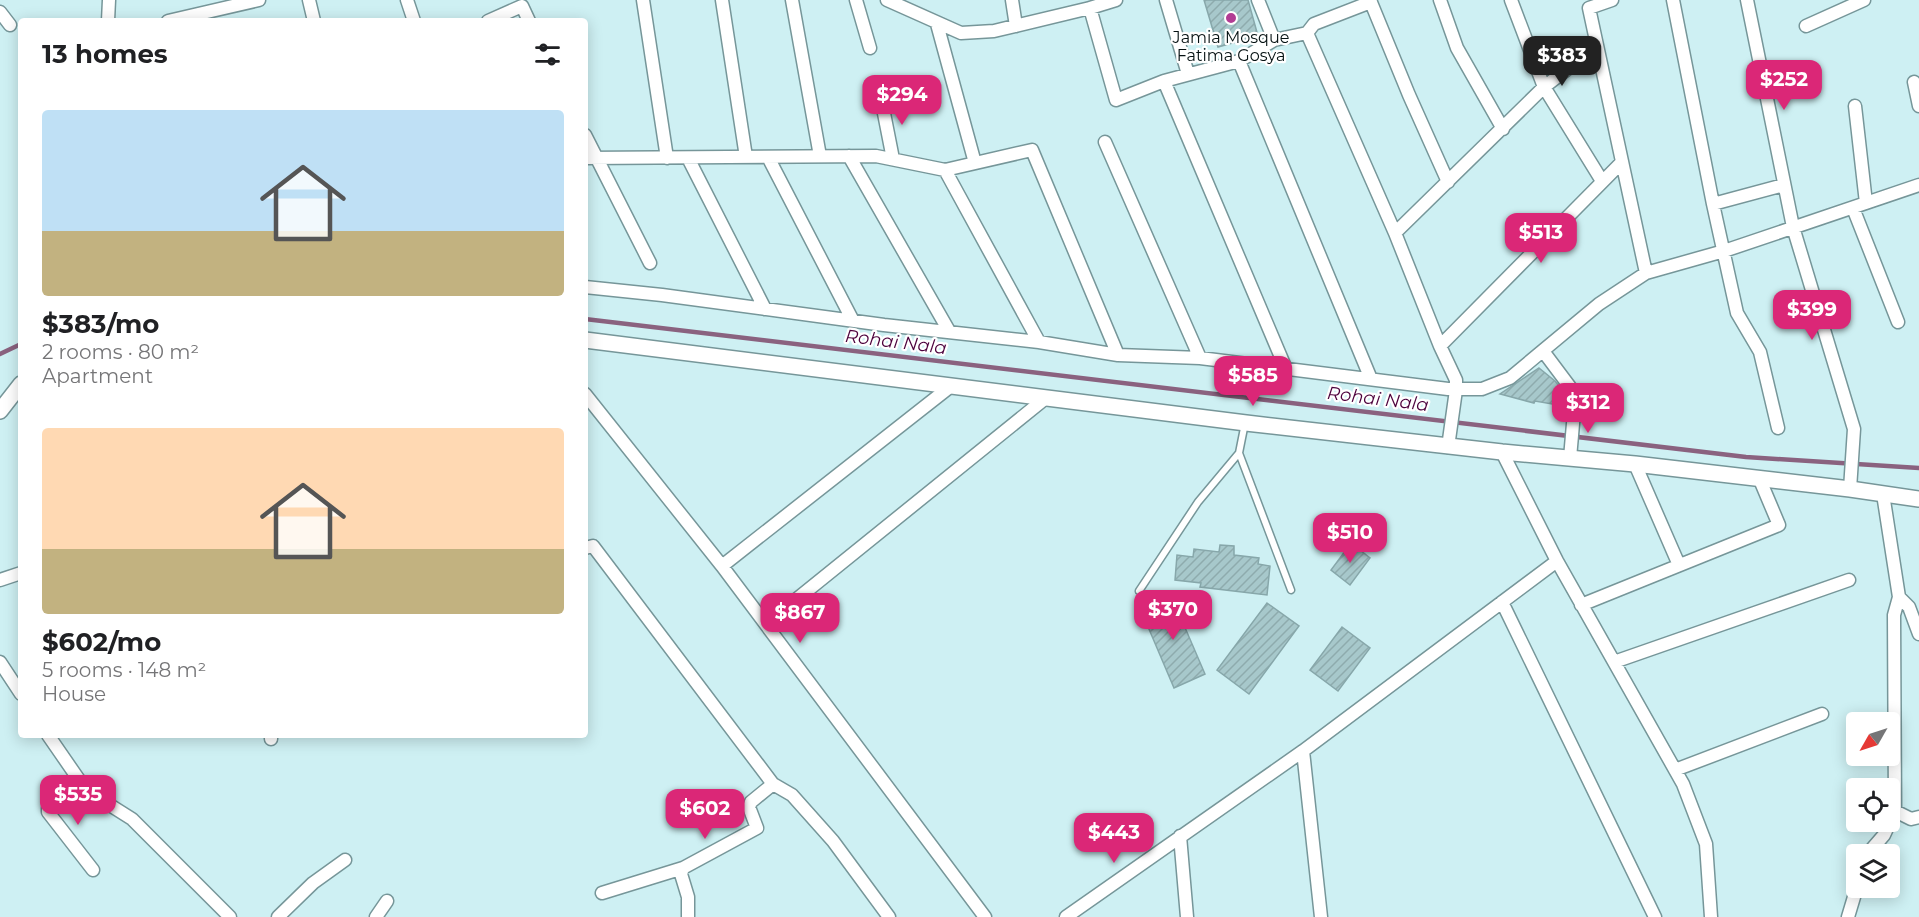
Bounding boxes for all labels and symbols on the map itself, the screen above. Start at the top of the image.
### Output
marker: Jamia Mosque Fatima Gosya [1224,11,1238,25]
place label: Jamia Mosque Fatima Gosya [1172,28,1289,65]
pin: $383 [1526,36,1598,87]
pin: $252 [1748,60,1820,111]
pin: $294 [866,75,938,126]
pin: $513 [1505,213,1577,264]
pin: $399 [1776,290,1848,341]
water label: Rohai Nala [844,325,948,359]
pin: $585 [1217,356,1289,407]
water label: Rohai Nala [1326,382,1430,416]
pin: $312 [1552,383,1624,434]
pin: $510 [1314,513,1386,564]
pin: $370 [1137,590,1209,641]
pin: $867 [764,593,836,644]
north arrow [1846,712,1900,766]
pin: $535 [42,775,114,826]
pin: $602 [669,789,741,840]
pin: $443 [1078,813,1150,864]

